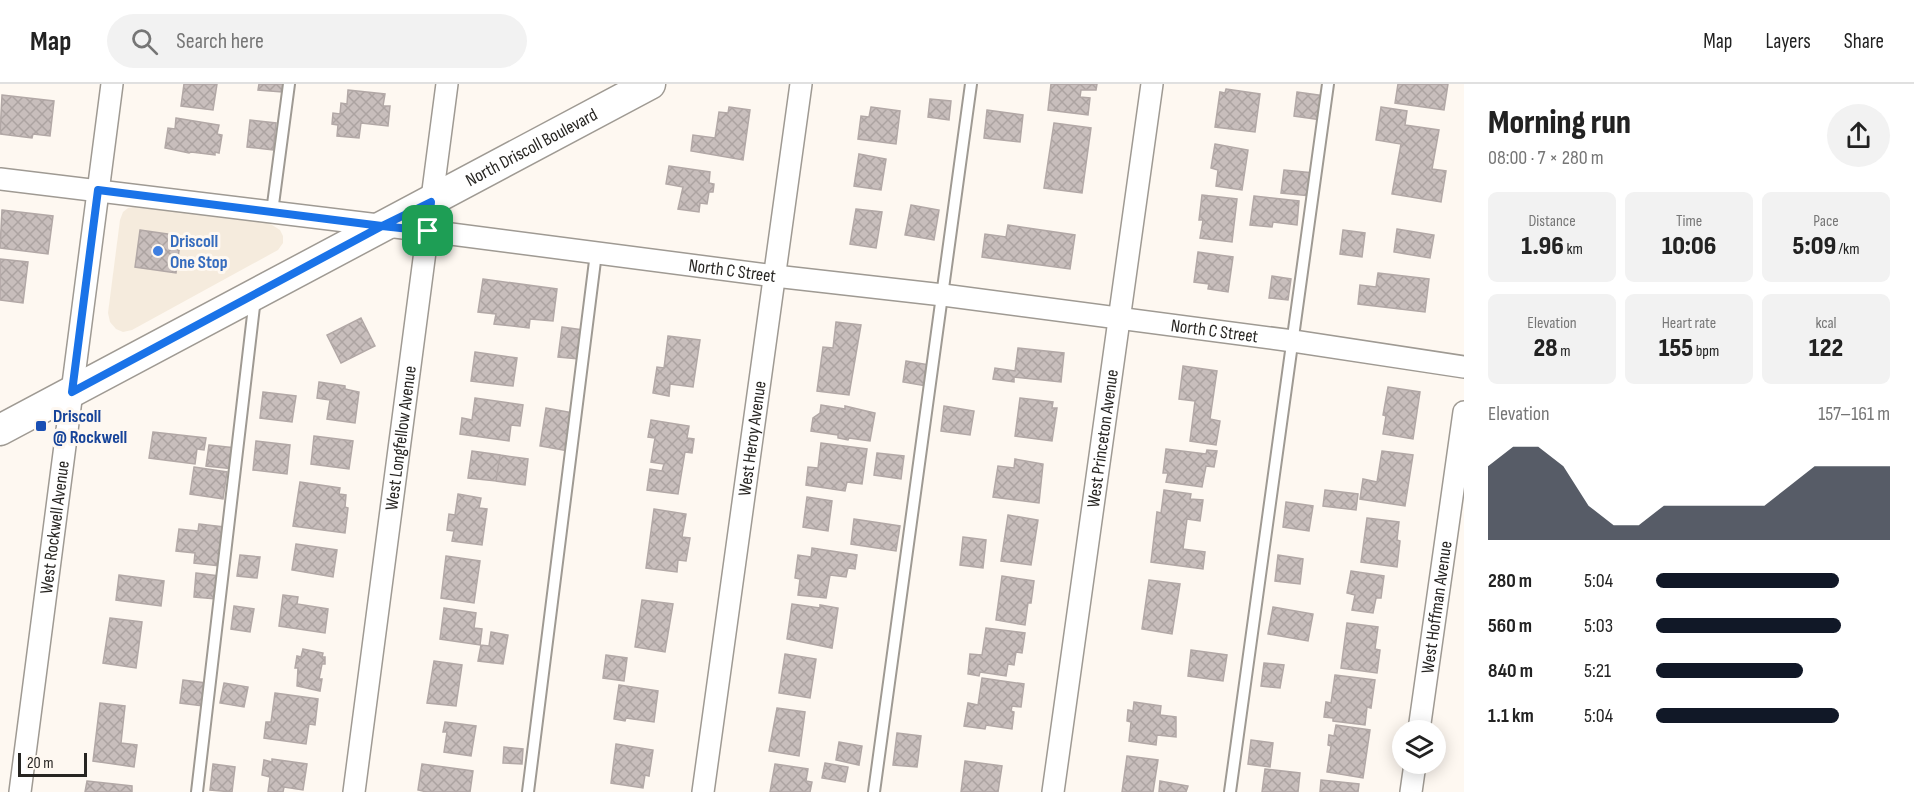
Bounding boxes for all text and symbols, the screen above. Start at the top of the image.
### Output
search box [107,14,527,68]
text: Map [30,25,71,58]
icon: search [128,25,161,58]
text: Search here [176,28,264,55]
text: Map [1703,29,1732,54]
text: Layers [1765,29,1811,54]
text: Share [1844,29,1884,54]
text: Morning run [1488,103,1631,143]
street label: North Driscoll Boulevard [462,104,601,191]
button: share [1827,104,1890,167]
text: 08:00 · 7 × 280 m [1488,146,1604,170]
pin [402,205,453,256]
text: Distance [1528,212,1576,231]
text: Time [1676,212,1702,231]
text: Pace [1813,212,1839,231]
icon: arrive [411,214,444,247]
place label: Driscoll One Stop [170,231,228,273]
text: 1.96 [1521,231,1564,262]
text: 10:06 [1662,231,1716,262]
text: 5:09 [1793,231,1836,262]
text: km [1564,240,1583,259]
text: /km [1836,240,1859,259]
marker: Driscoll One Stop [151,244,165,258]
street label: North C Street [687,254,778,287]
text: Elevation [1527,314,1577,333]
text: Heart rate [1662,314,1716,333]
text: kcal [1815,314,1837,333]
street label: North C Street [1170,315,1260,347]
text: 28 [1533,333,1558,364]
text: 155 [1659,333,1693,364]
text: 122 [1809,333,1843,364]
text: m [1558,342,1571,361]
text: bpm [1693,342,1719,361]
street label: West Longfellow Avenue [381,364,420,512]
street label: West Princeton Avenue [1082,368,1122,509]
street label: West Heroy Avenue [734,379,770,497]
text: Elevation [1488,402,1550,426]
text: 157–161 m [1818,402,1890,426]
place label: Driscoll @ Rockwell [53,406,127,448]
marker: Driscoll @ Rockwell [34,419,48,433]
street label: West Rockwell Avenue [35,459,73,595]
street label: West Hoffman Avenue [1417,540,1456,675]
text: 280 m [1488,569,1532,593]
text: 5:04 [1584,569,1613,593]
text: 560 m [1488,614,1532,638]
text: 5:03 [1584,614,1613,638]
text: 840 m [1488,659,1533,683]
text: 5:21 [1584,659,1611,683]
text: 1.1 km [1488,704,1534,728]
text: 5:04 [1584,704,1613,728]
map controls [1392,720,1446,774]
button: layers [1392,720,1446,774]
scale bar [18,750,87,778]
text: 20 m [27,754,54,773]

